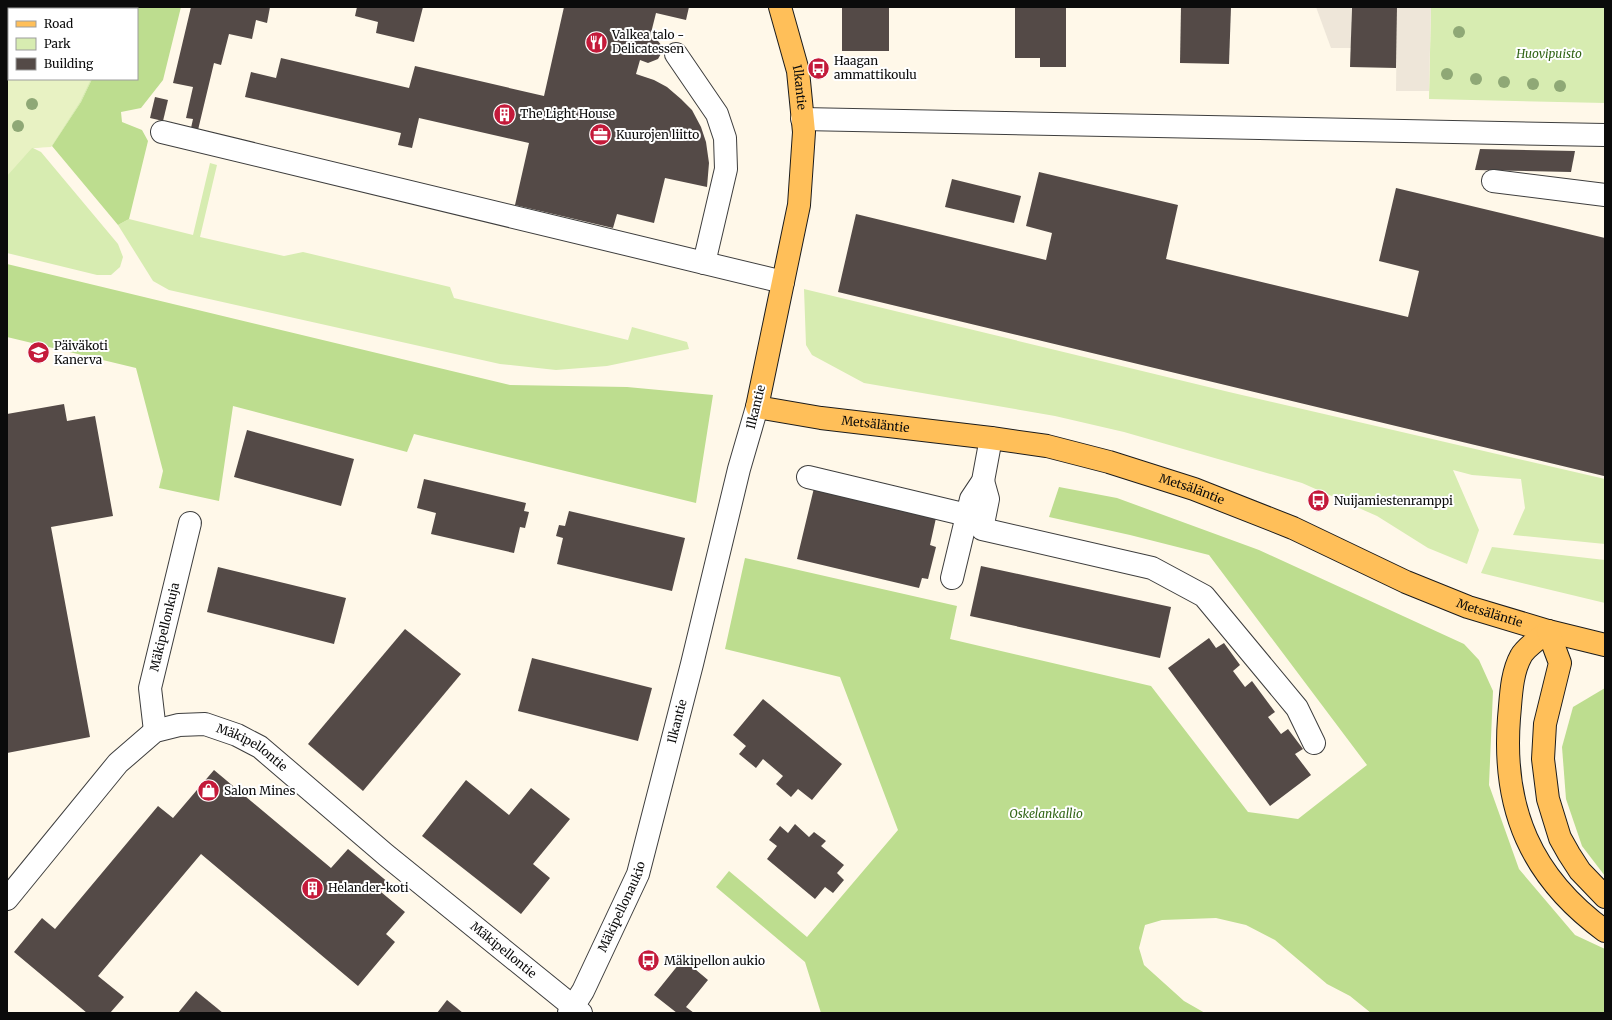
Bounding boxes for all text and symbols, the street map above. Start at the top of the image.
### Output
legend [8,8,138,80]
text: Road [44,16,73,31]
place label: Valkea talo - Delicatessen [611,27,684,56]
restaurant icon: Valkea talo - Delicatessen [583,29,609,55]
text: Park [44,36,71,51]
park label: Huovipuisto [1515,46,1582,61]
place label: Haagan ammattikoulu [834,53,917,82]
bus stop icon: Haagan ammattikoulu [806,55,832,81]
text: Building [44,56,94,71]
street label: Ilkantie [790,63,810,110]
building icon: The Light House [492,101,518,127]
place label: The Light House [520,106,615,121]
office icon: Kuurojen liitto [588,122,614,148]
place label: Kuurojen liitto [616,127,699,142]
place label: Päiväkoti Kanerva [54,338,108,367]
school or university icon: Päiväkoti Kanerva [26,340,52,366]
street label: Ilkantie [743,383,768,430]
street label: Metsäläntie [841,412,910,435]
street label: Metsäläntie [1157,470,1227,507]
bus stop icon: Nuijamiestenramppi [1306,488,1332,514]
place label: Nuijamiestenramppi [1334,493,1453,508]
street label: Mäkipellonkuja [146,580,182,673]
street label: Metsäläntie [1454,595,1524,630]
street label: Ilkantie [664,698,690,745]
street label: Mäkipellontie [214,720,291,774]
shop icon: Salon Mines [195,778,221,804]
place label: Salon Mines [224,783,295,798]
park label: Oskelankallio [1009,806,1083,821]
street label: Mäkipellonaukio [594,860,648,954]
building icon: Helander-koti [300,875,326,901]
place label: Helander-koti [328,880,409,895]
street label: Mäkipellontie [468,918,540,981]
bus stop icon: Mäkipellon aukio [635,948,661,974]
place label: Mäkipellon aukio [664,953,765,968]

